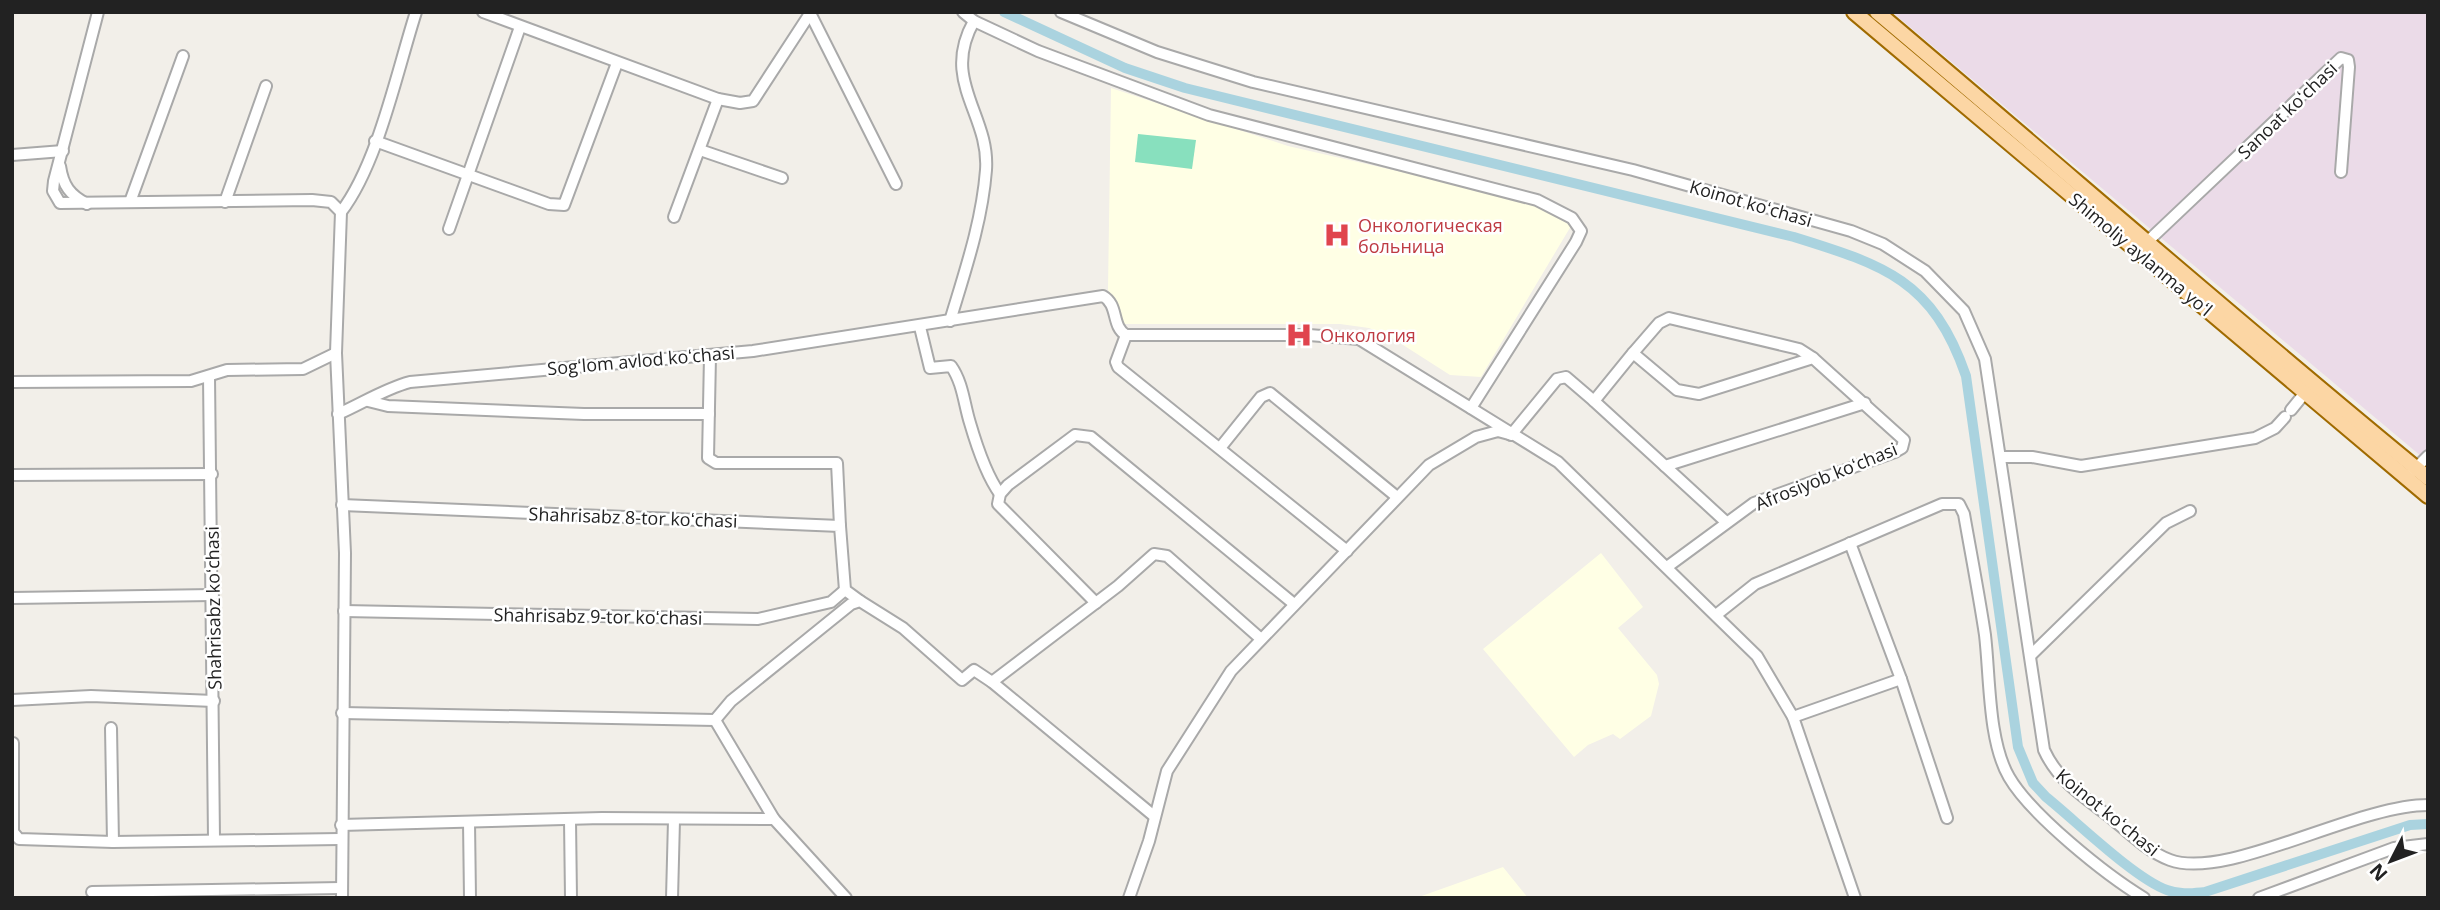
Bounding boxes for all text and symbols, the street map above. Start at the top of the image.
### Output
street label: Sanoat koʻchasi [2232,56,2342,164]
street label: Koinot koʻchasi [1687,174,1815,232]
street label: Shimoliy aylanma yoʻl [2064,187,2218,321]
place label: Онкологическая больница [1358,213,1503,258]
hospital icon: Онкологическая больница [1322,220,1352,250]
hospital icon: Онкология [1284,320,1314,350]
place label: Онкология [1320,323,1416,347]
street label: Sogʻlom avlod koʻchasi [546,340,736,380]
street label: Afrosiyob koʻchasi [1751,437,1901,515]
street label: Shahrisabz 8-tor koʻchasi [528,501,738,533]
street label: Shahrisabz koʻchasi [200,526,226,690]
street label: Shahrisabz 9-tor koʻchasi [493,602,703,630]
street label: Koinot koʻchasi [2051,763,2165,861]
north arrow [2356,826,2426,896]
text: N [2364,858,2393,887]

